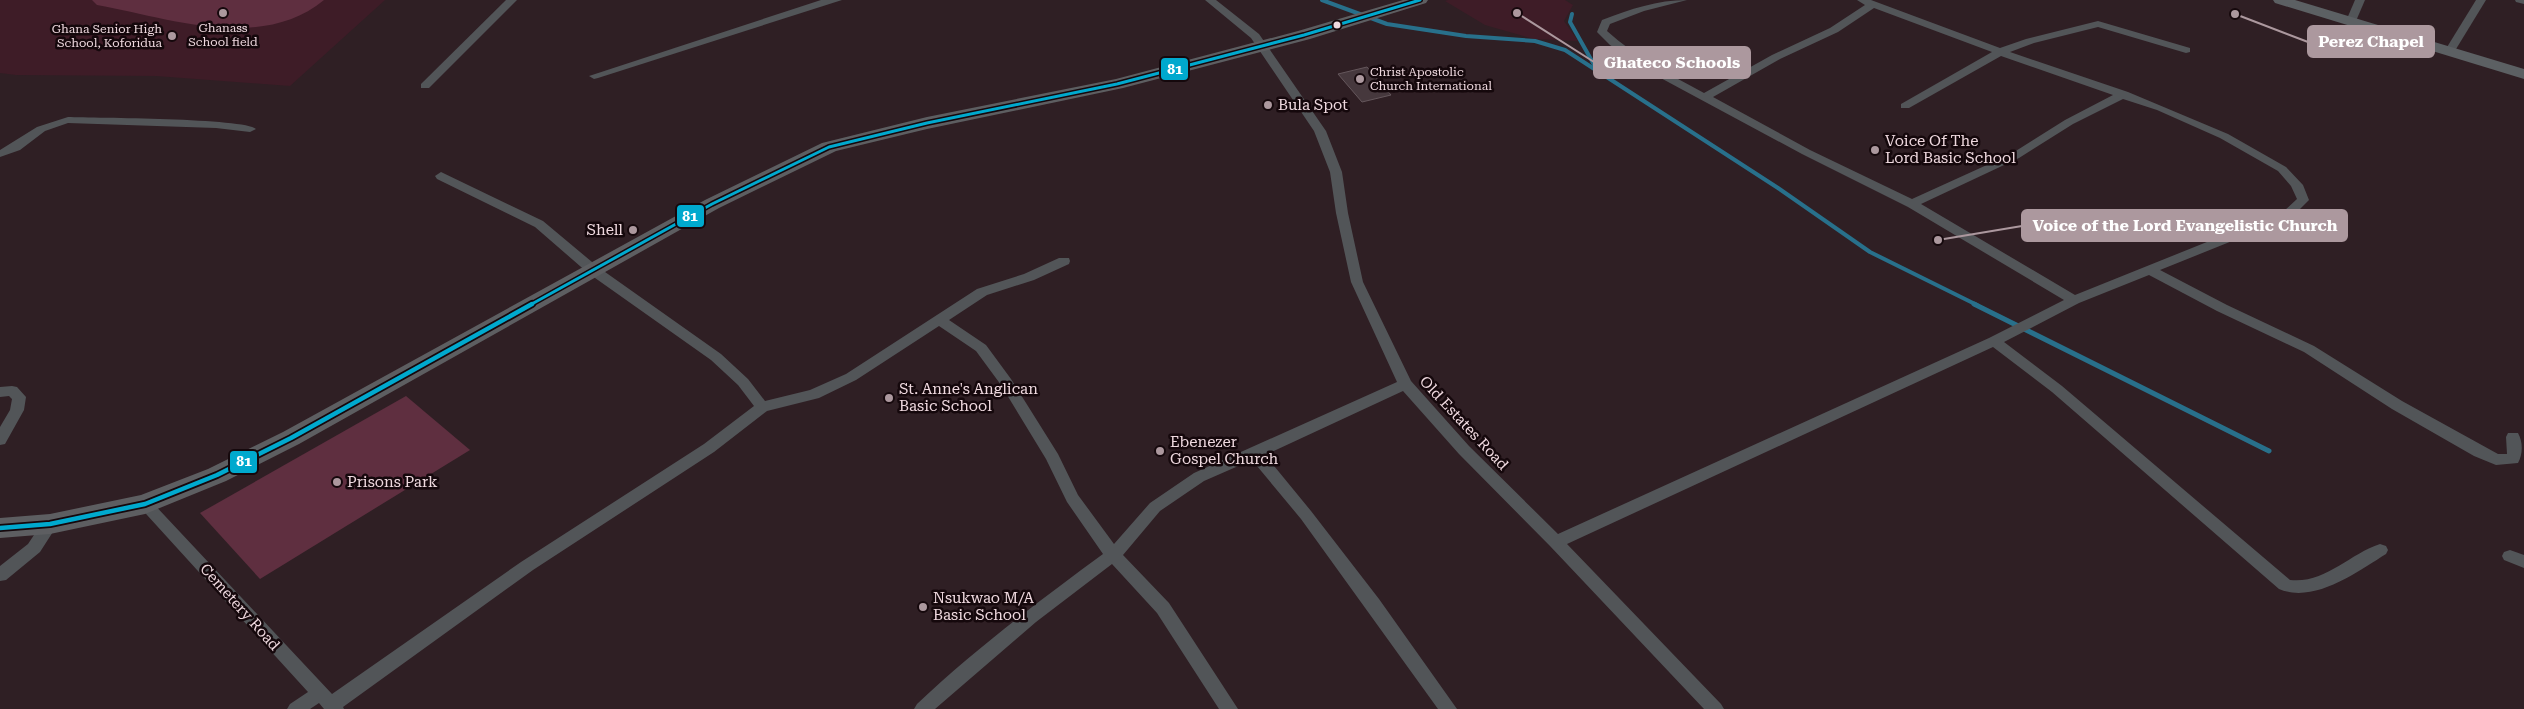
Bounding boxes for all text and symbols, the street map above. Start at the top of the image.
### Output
marker: Ghanass School field [217,7,229,19]
unlabelled marker [1332,20,1342,30]
place label: Ghanass School field [188,21,258,49]
place label: Ghana Senior High School, Koforidua [52,22,162,50]
callout: Perez Chapel [2308,26,2434,57]
marker: Ghana Senior High School, Koforidua [166,30,178,42]
text: Perez Chapel [2318,32,2425,51]
callout: Ghateco Schools [1594,47,1750,78]
text: Ghateco Schools [1604,53,1740,72]
line badge: 81 [1160,57,1189,81]
text: 81 [1167,61,1183,77]
place label: Christ Apostolic Church International [1370,65,1492,93]
marker: Christ Apostolic Church International [1354,73,1366,85]
place label: Bula Spot [1278,96,1348,114]
marker: Bula Spot [1262,99,1274,111]
place label: Voice Of The Lord Basic School [1885,132,2016,167]
marker: Voice Of The Lord Basic School [1869,144,1881,156]
line badge: 81 [676,204,705,228]
text: 81 [682,208,698,224]
callout: Voice of the Lord Evangelistic Church [2022,210,2347,241]
text: Voice of the Lord Evangelistic Church [2033,216,2338,235]
place label: Shell [587,221,623,239]
marker: Shell [627,224,639,236]
street label: Old Estates Road [1416,372,1512,474]
place label: St. Anne's Anglican Basic School [899,380,1038,415]
marker: St. Anne's Anglican Basic School [883,392,895,404]
place label: Ebenezer Gospel Church [1170,433,1279,468]
marker: Ebenezer Gospel Church [1154,445,1166,457]
line badge: 81 [229,450,258,474]
text: 81 [236,453,252,469]
place label: Prisons Park [347,473,438,491]
marker: Prisons Park [331,476,343,488]
street label: Cemetery Road [196,560,284,654]
place label: Nsukwao M/A Basic School [933,589,1034,624]
marker: Nsukwao M/A Basic School [917,601,929,613]

